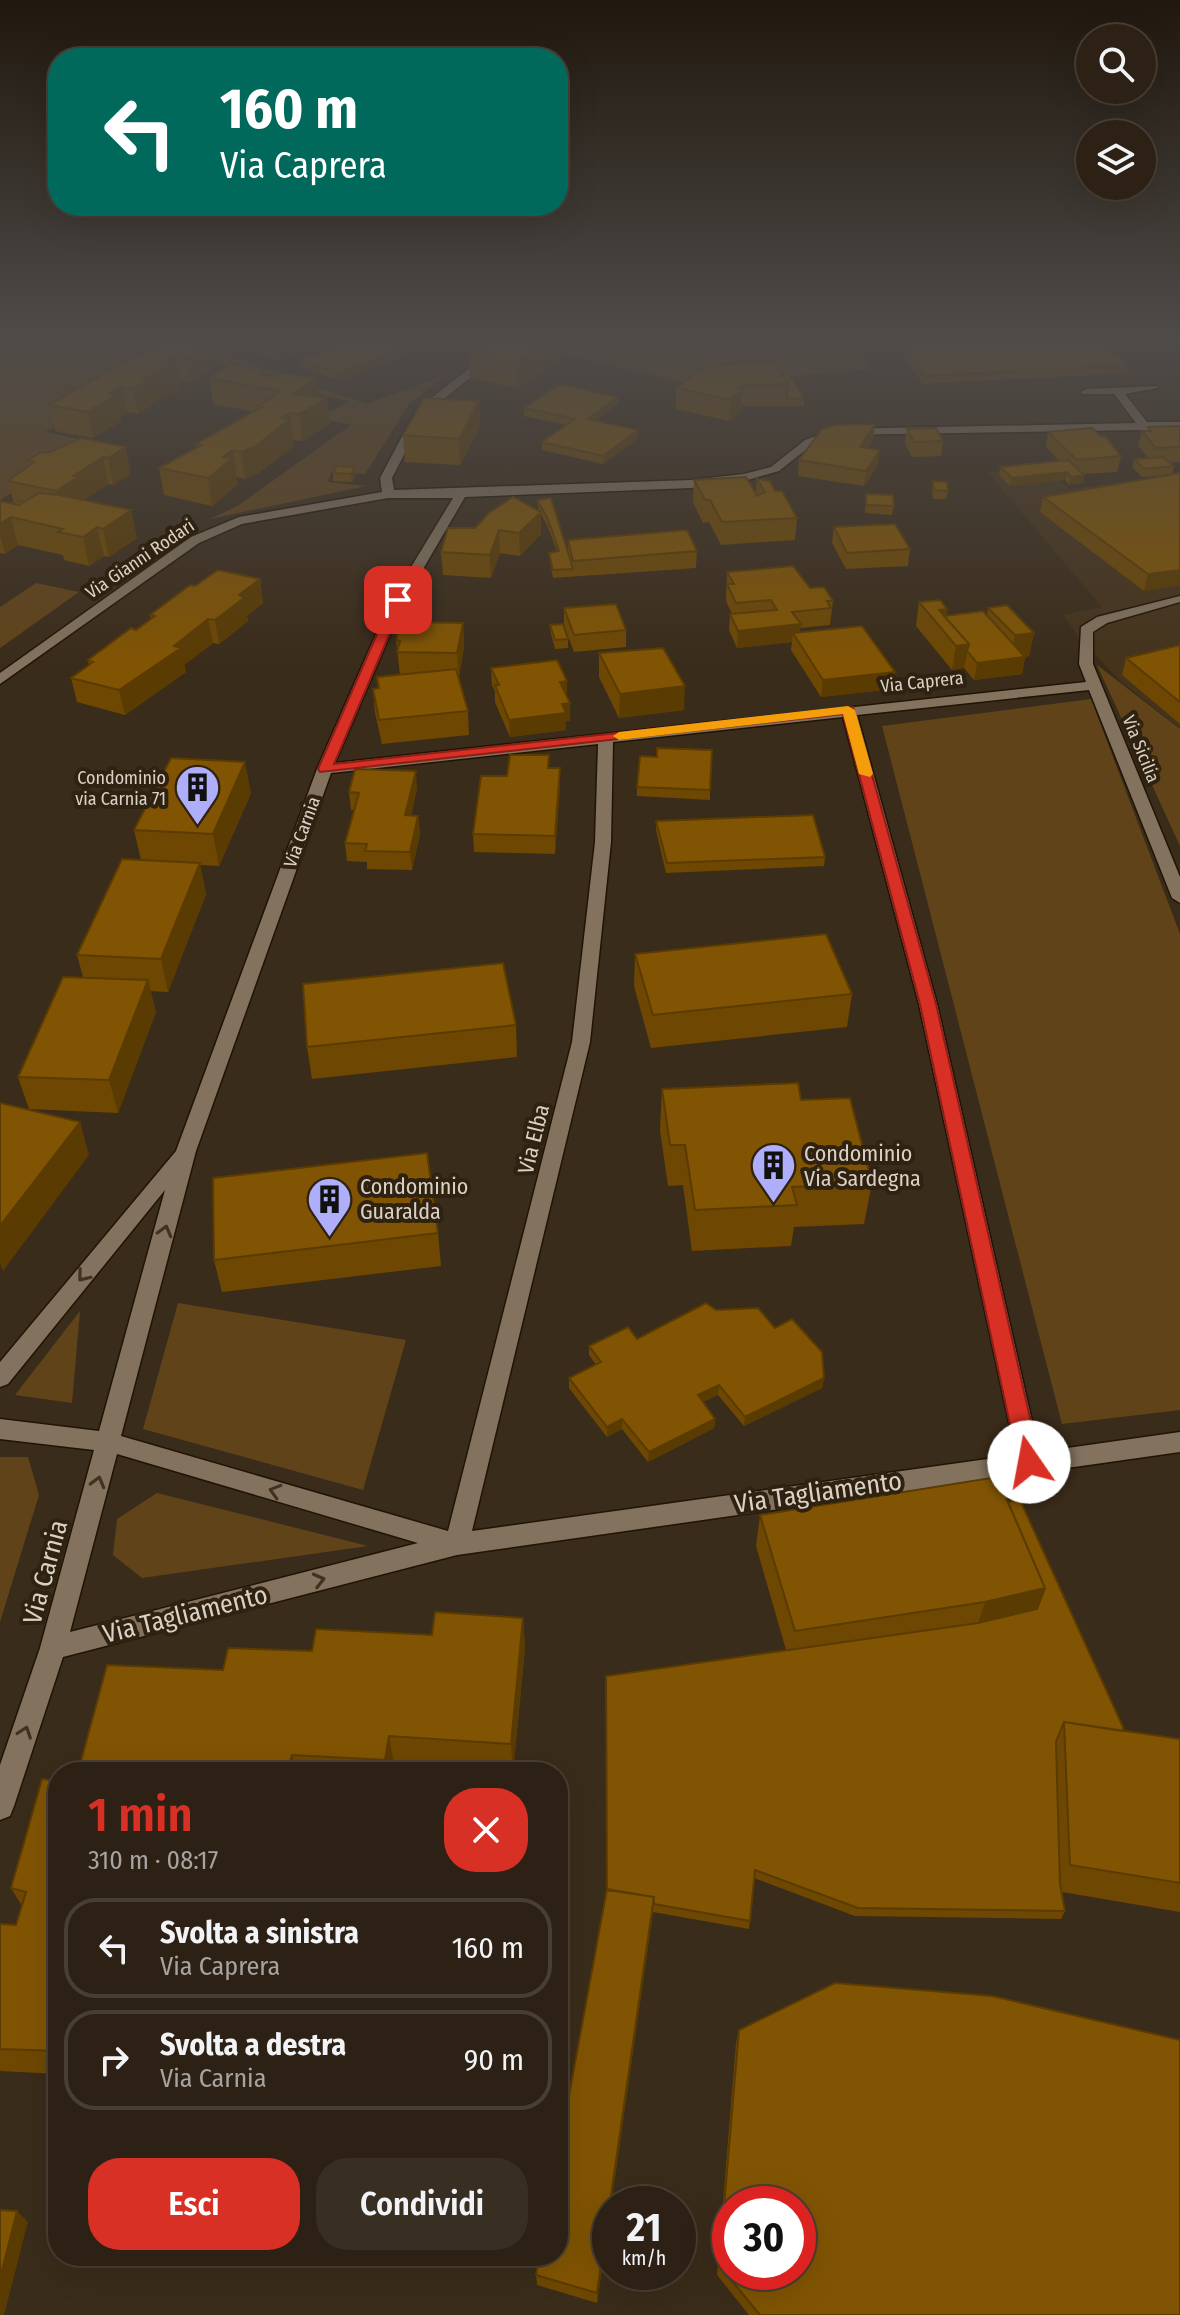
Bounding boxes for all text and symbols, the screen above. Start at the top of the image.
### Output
map controls [1076,24,1156,200]
button: search [1076,24,1156,104]
text: 160 m [220,76,358,143]
icon: left [88,80,192,184]
button: layers [1076,120,1156,200]
text: Via Caprera [220,144,387,188]
street label: Via Gianni Rodari [81,515,199,603]
pin [364,566,432,634]
icon: arrive [376,578,420,622]
street label: Via Caprera [879,667,965,697]
street label: Via Sicilia [1118,712,1164,786]
building icon: Condominio via Carnia 71 [173,764,221,827]
place label: Condominio via Carnia 71 [75,767,166,810]
street label: Via Carnia [279,793,325,870]
street label: Via Elba [512,1101,555,1177]
place label: Condominio Via Sardegna [804,1140,921,1192]
building icon: Condominio Via Sardegna [749,1142,797,1205]
place label: Condominio Guaralda [360,1173,468,1225]
building icon: Condominio Guaralda [305,1175,353,1238]
one-way arrow [155,1225,172,1239]
one-way arrow [78,1267,93,1281]
position arrow [987,1420,1071,1504]
street label: Via Tagliamento [732,1465,904,1520]
one-way arrow [89,1476,105,1490]
one-way arrow [268,1484,282,1500]
street label: Via Carnia [17,1517,74,1628]
one-way arrow [311,1572,325,1589]
street label: Via Tagliamento [100,1579,271,1650]
one-way arrow [15,1725,31,1739]
text: 1 min [88,1786,193,1844]
button: close [444,1788,528,1872]
text: 310 m · 08:17 [88,1845,218,1876]
text: Svolta a sinistra [160,1915,359,1951]
icon: left [92,1926,136,1970]
text: 160 m [452,1930,524,1966]
text: Via Caprera [160,1951,280,1982]
text: Svolta a destra [160,2027,346,2063]
icon: right [92,2038,136,2082]
text: 90 m [464,2042,524,2078]
text: Via Carnia [160,2063,266,2094]
button: Esci [88,2158,300,2250]
button: Condividi [316,2158,528,2250]
speed limit sign: 30 [712,2186,816,2290]
text: 21 [627,2204,661,2252]
text: km/h [622,2246,666,2270]

